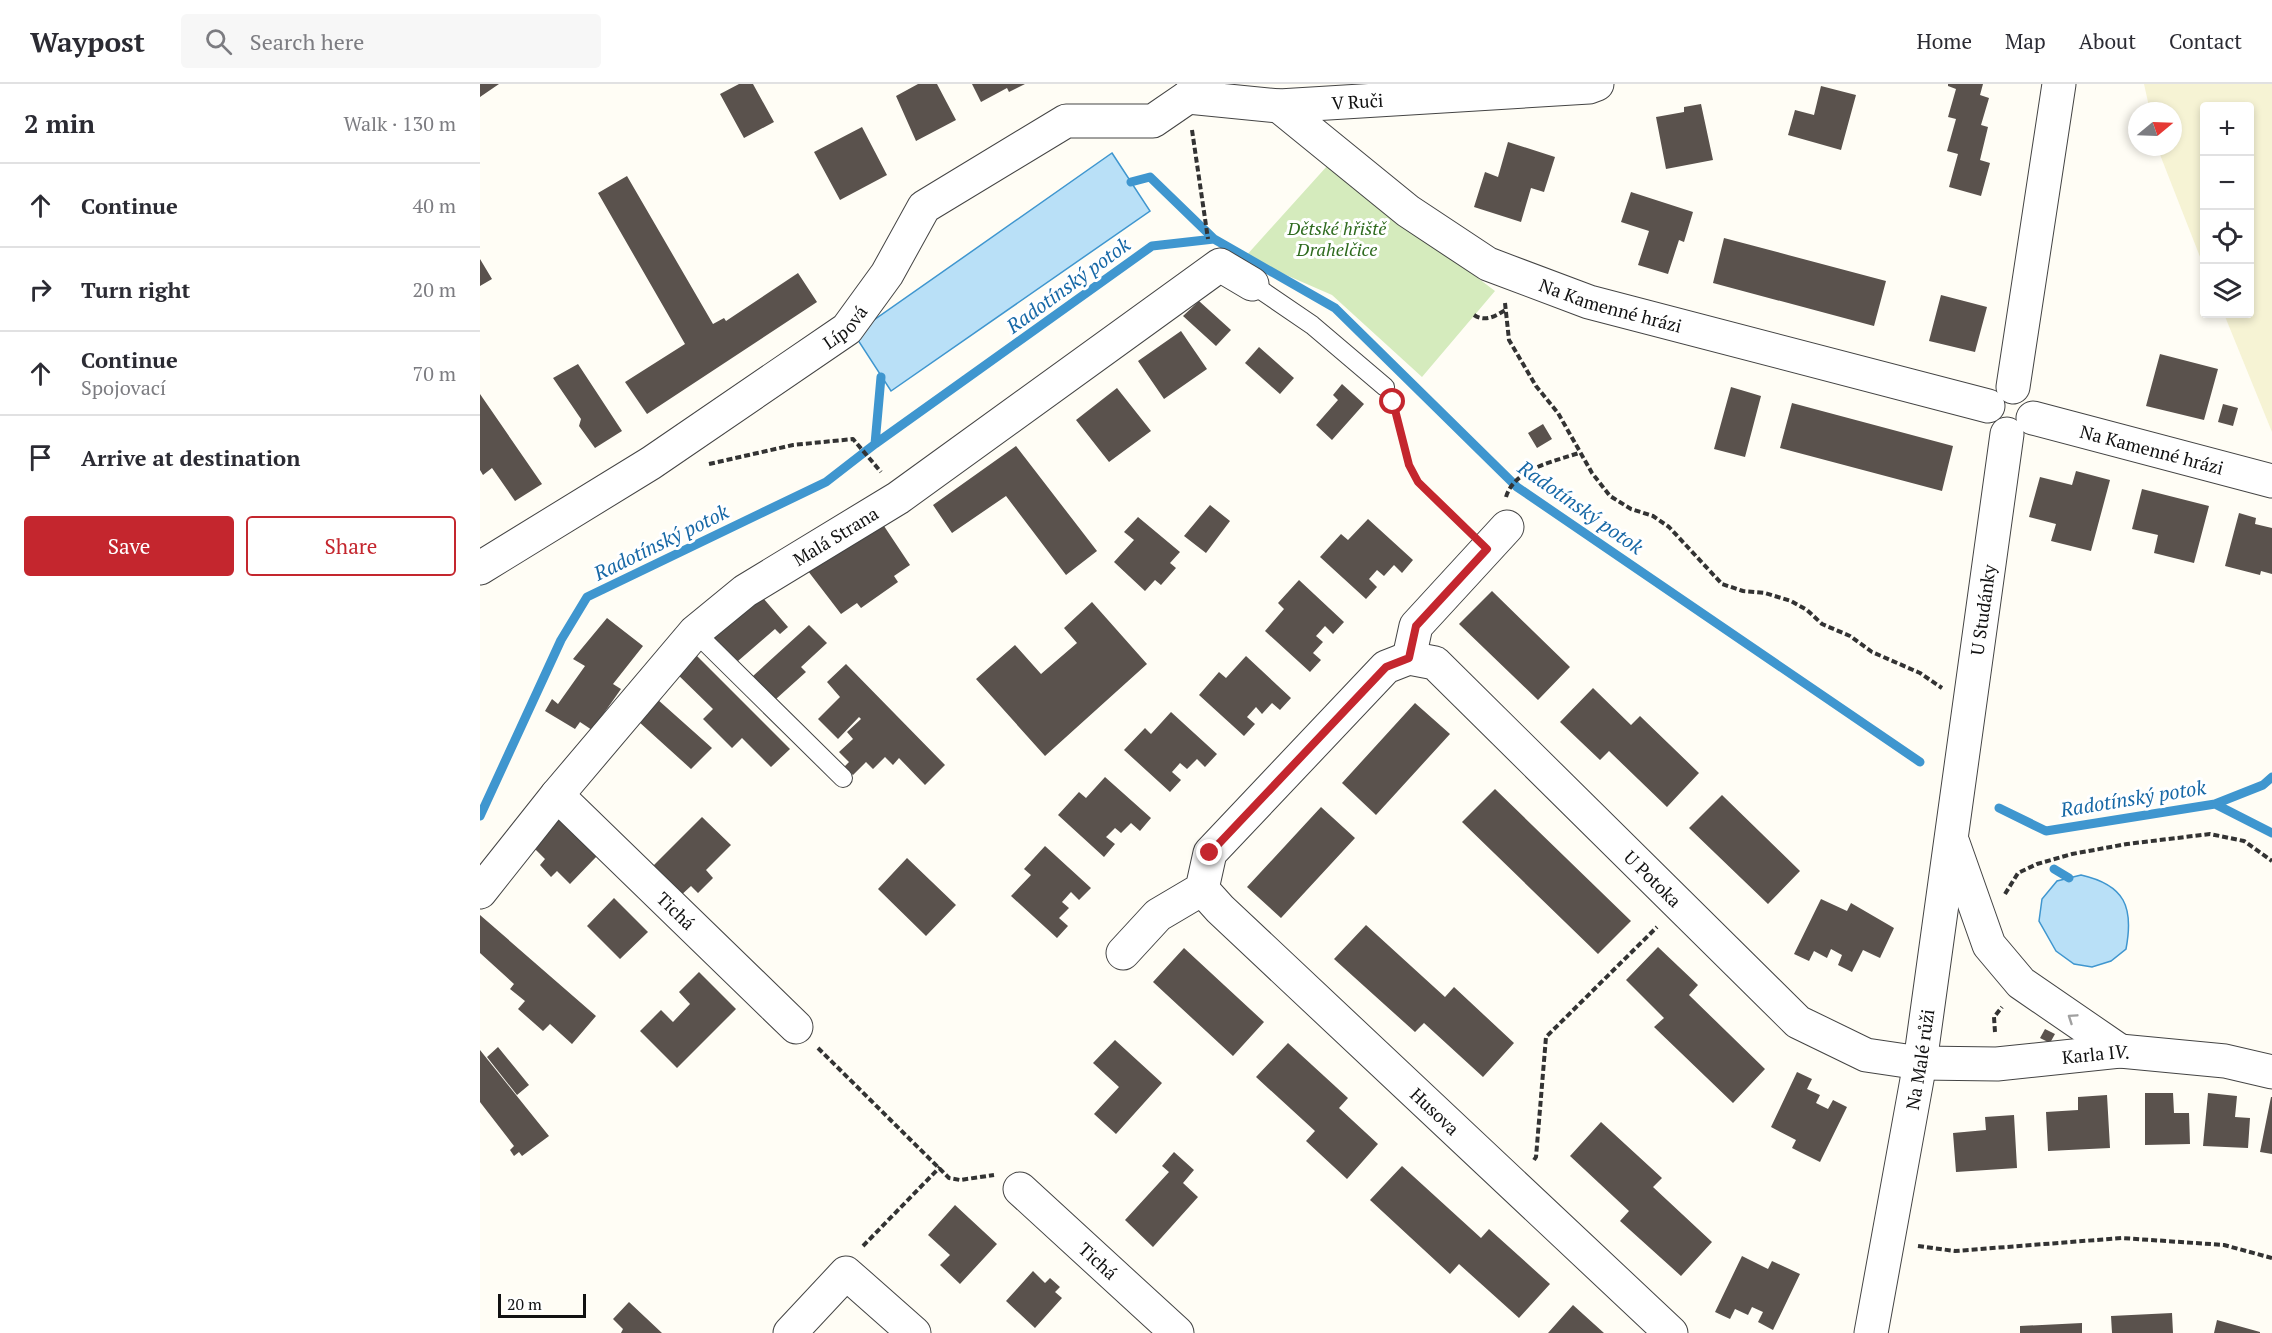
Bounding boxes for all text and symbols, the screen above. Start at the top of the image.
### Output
search box [181,14,601,68]
text: Waypost [30,23,145,60]
icon: search [202,25,235,58]
text: Search here [250,27,364,56]
text: Home [1916,27,1972,55]
text: Map [2005,27,2046,55]
text: About [2079,27,2136,55]
text: Contact [2169,27,2242,55]
street label: V Ruči [1331,88,1384,115]
north arrow [2128,102,2182,156]
map controls [2200,102,2254,318]
button: + [2200,102,2254,156]
text: 2 min [24,106,95,140]
text: Walk · 130 m [344,110,456,137]
button: − [2200,156,2254,210]
icon: ahead [24,189,57,222]
text: Continue [81,191,178,220]
text: 40 m [413,192,456,219]
button: locate [2200,210,2254,264]
park label: Dětské hřiště Drahelčice [1287,216,1387,261]
water label: Radotínský potok [1000,231,1136,340]
button: layers [2200,264,2254,318]
street label: Na Kamenné hrázi [1536,272,1685,338]
icon: right [24,273,57,306]
text: Turn right [81,275,190,304]
text: 20 m [413,276,456,303]
street label: Lípová [818,300,872,354]
text: Continue [81,345,178,374]
icon: ahead [24,357,57,390]
text: 70 m [413,360,456,387]
text: Spojovací [81,374,166,401]
route start [1379,388,1405,414]
street label: Na Kamenné hrázi [2077,419,2226,480]
icon: arrive [24,441,57,474]
text: Arrive at destination [81,443,300,472]
water label: Radotínský potok [1512,453,1649,560]
water label: Radotínský potok [588,498,733,587]
street label: Malá Strana [788,501,883,571]
button: Save [24,516,234,576]
button: Share [246,516,456,576]
street label: U Studánky [1965,562,2001,657]
water label: Radotínský potok [2057,773,2208,823]
route end [1196,839,1222,865]
street label: U Potoka [1619,845,1687,912]
street label: Tichá [652,886,700,935]
street label: Na Malé růži [1900,1007,1939,1112]
one-way arrow [2067,1014,2078,1025]
street label: Karla IV. [2061,1039,2132,1069]
street label: Husova [1405,1082,1465,1140]
street label: Tichá [1074,1237,1123,1285]
scale bar [498,1291,586,1318]
text: 20 m [507,1293,542,1315]

